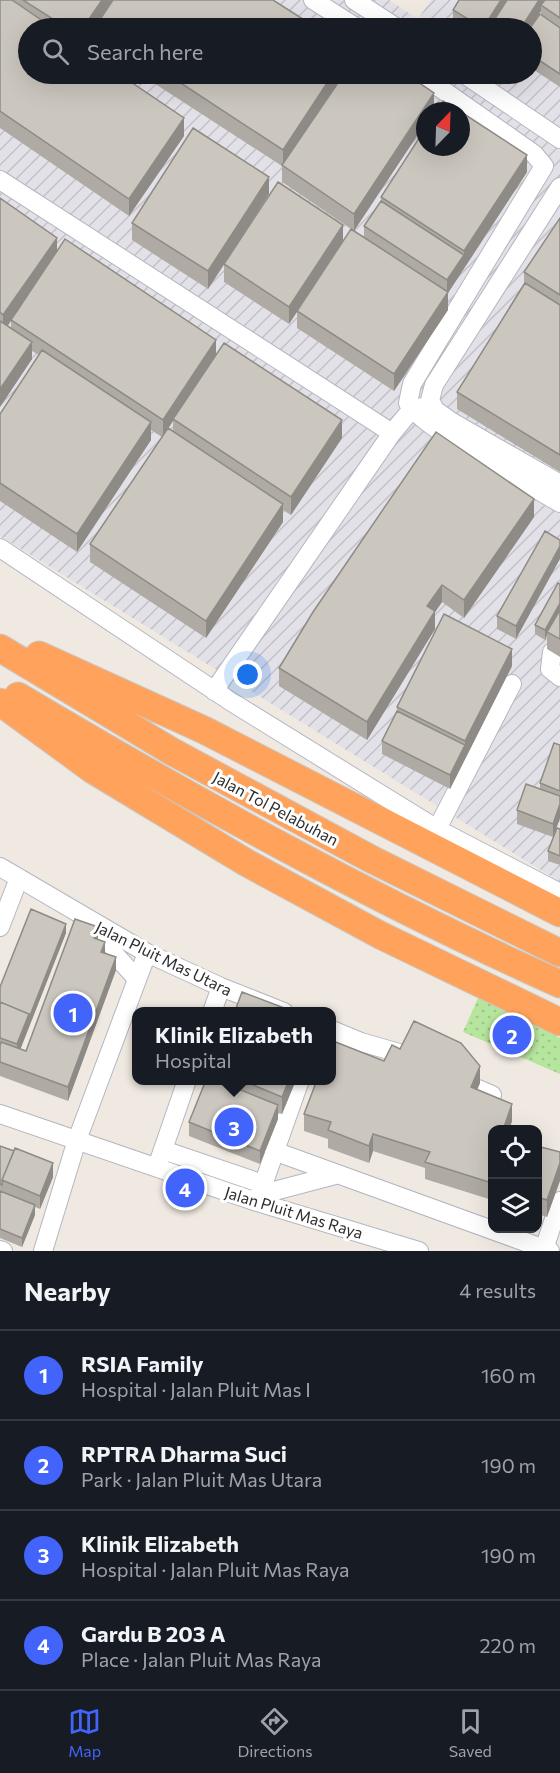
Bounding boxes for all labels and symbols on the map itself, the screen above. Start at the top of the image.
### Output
north arrow [416,102,470,156]
your location [233,660,262,689]
street label: Jalan Tol Pelabuhan [210,767,342,849]
street label: Jalan Pluit Mas Utara [93,917,235,999]
pin: 1 [54,990,92,1036]
pin: 2 [492,1012,532,1058]
pin: 3 [214,1104,254,1150]
pin: 4 [166,1166,204,1210]
street label: Jalan Pluit Mas Raya [223,1182,365,1242]

